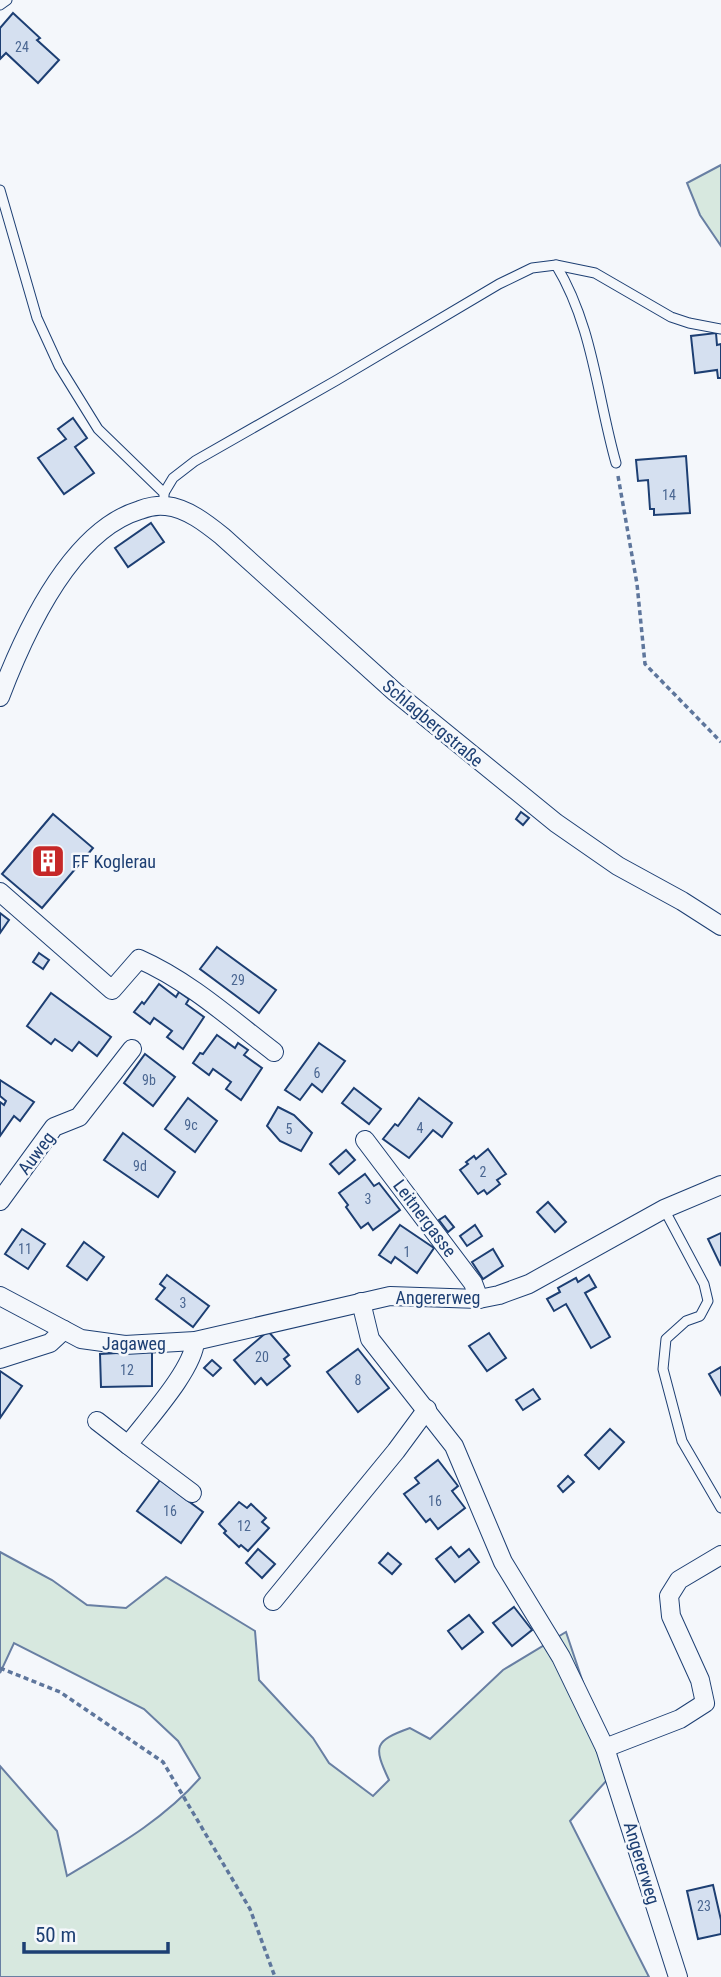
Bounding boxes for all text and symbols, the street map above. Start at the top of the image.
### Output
house number: 24 [15,39,29,55]
house number: 14 [662,487,676,503]
street label: Schlagbergstraße [379,675,487,771]
building icon: FF Koglerau [29,842,67,880]
place label: FF Koglerau [72,851,156,872]
house number: 29 [231,972,245,988]
house number: 6 [314,1065,321,1081]
house number: 9b [142,1072,156,1088]
house number: 9c [184,1117,198,1133]
house number: 4 [417,1120,424,1136]
house number: 5 [286,1121,293,1137]
street label: Auweg [13,1128,59,1178]
house number: 9d [133,1158,147,1174]
house number: 2 [480,1164,487,1180]
street label: Leitnergasse [389,1175,461,1261]
house number: 3 [365,1191,371,1207]
house number: 11 [18,1241,32,1257]
house number: 1 [404,1244,410,1260]
street label: Angererweg [396,1287,480,1308]
house number: 3 [180,1295,186,1311]
street label: Jagaweg [102,1333,166,1354]
house number: 20 [255,1349,269,1365]
house number: 12 [120,1362,134,1378]
house number: 8 [355,1372,362,1388]
house number: 16 [428,1493,442,1509]
house number: 16 [163,1503,177,1519]
house number: 12 [237,1518,251,1534]
street label: Angererweg [620,1819,664,1907]
house number: 23 [697,1898,711,1914]
scale bar [24,1910,168,1954]
text: 50 m [35,1923,76,1947]

